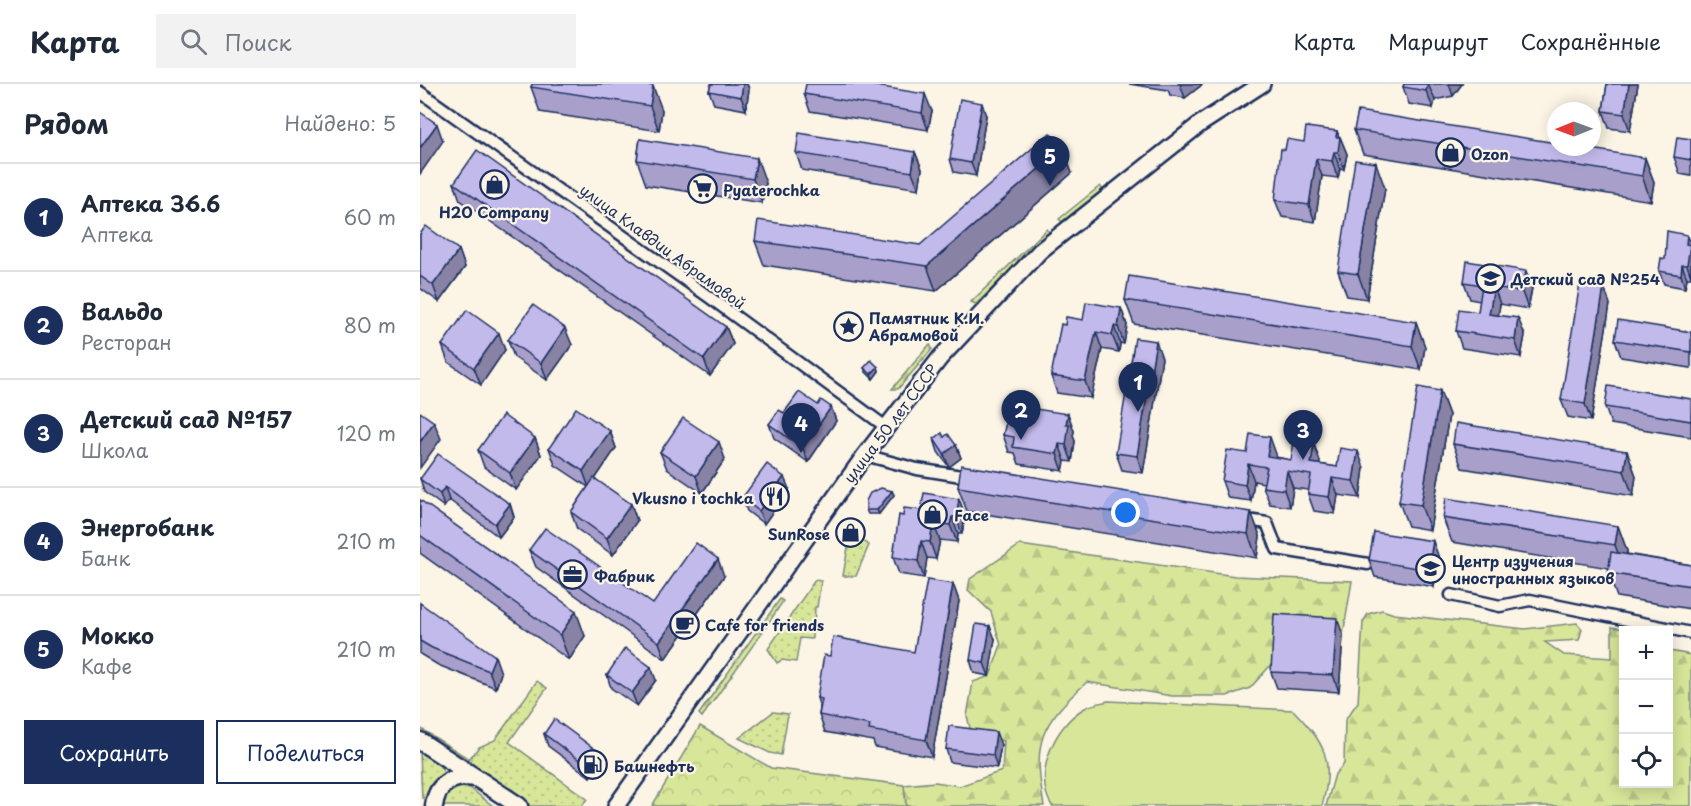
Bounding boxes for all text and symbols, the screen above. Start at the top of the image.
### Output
search box [156,14,576,68]
text: Карта [30,20,120,63]
icon: search [177,25,210,58]
text: Поиск [225,25,292,58]
text: Карта [1294,25,1355,57]
text: Маршрут [1388,25,1488,57]
text: Сохранённые [1521,25,1661,57]
north arrow [1547,102,1601,156]
text: Рядом [24,104,109,143]
text: Найдено: 5 [285,108,396,138]
pin: 5 [1030,136,1070,186]
shop icon: Ozon [1434,137,1466,169]
place label: Ozon [1471,142,1509,165]
shop icon: H2O Company [478,168,510,200]
supermarket icon: Pyaterochka [686,173,718,205]
street label: улица Клавдии Абрамовой [575,178,751,314]
place label: Pyaterochka [723,178,820,201]
text: Аптека 36.6 [81,186,220,219]
place label: H2O Company [439,200,549,223]
text: 1 [39,202,48,232]
text: 60 m [344,202,396,232]
text: Аптека [81,219,153,249]
school or university icon: Детский сад №254 [1474,262,1506,294]
place label: Детский сад №254 [1510,267,1660,290]
text: Вальдо [81,294,163,327]
place label: Памятник К.И. Абрамовой [868,306,984,346]
text: 2 [36,310,51,340]
text: 80 m [344,310,396,340]
place icon: Памятник К.И. Абрамовой [832,310,864,342]
text: Ресторан [81,327,172,357]
street label: улица 50 лет СССР [837,358,943,488]
pin: 1 [1118,362,1158,412]
pin: 2 [1002,390,1040,440]
text: Детский сад №157 [81,402,292,435]
pin: 4 [782,404,820,453]
pin: 3 [1284,410,1322,460]
text: 3 [37,418,50,448]
text: 120 m [337,418,396,448]
text: Школа [81,435,148,465]
restaurant icon: Vkusno i tochka [759,481,791,513]
place label: Vkusno i tochka [632,486,754,509]
shop icon: Face [917,498,949,530]
your location [1111,498,1140,527]
place label: Face [954,503,989,526]
text: Энергобанк [81,510,214,543]
shop icon: SunRose [835,517,867,549]
place label: SunRose [768,522,830,545]
text: 4 [37,526,50,556]
text: 210 m [337,526,396,556]
text: Банк [81,543,130,573]
place label: Центр изучения иностранных языков [1452,549,1614,589]
school or university icon: Центр изучения иностранных языков [1415,553,1447,585]
office icon: Фабрик [557,559,589,591]
place label: Фабрик [594,564,655,587]
cafe icon: Cafe for friends [668,608,700,640]
place label: Cafe for friends [705,613,824,636]
text: Мокко [81,618,154,651]
map controls [1619,626,1673,788]
button: + [1619,626,1673,680]
text: 5 [37,634,50,664]
text: 210 m [337,634,396,664]
text: Кафе [81,651,132,681]
button: − [1619,680,1673,734]
button: Сохранить [24,720,204,784]
button: Поделиться [216,720,396,784]
button: locate [1619,734,1673,788]
fuel station icon: Башнефть [577,749,609,781]
place label: Башнефть [614,754,695,777]

